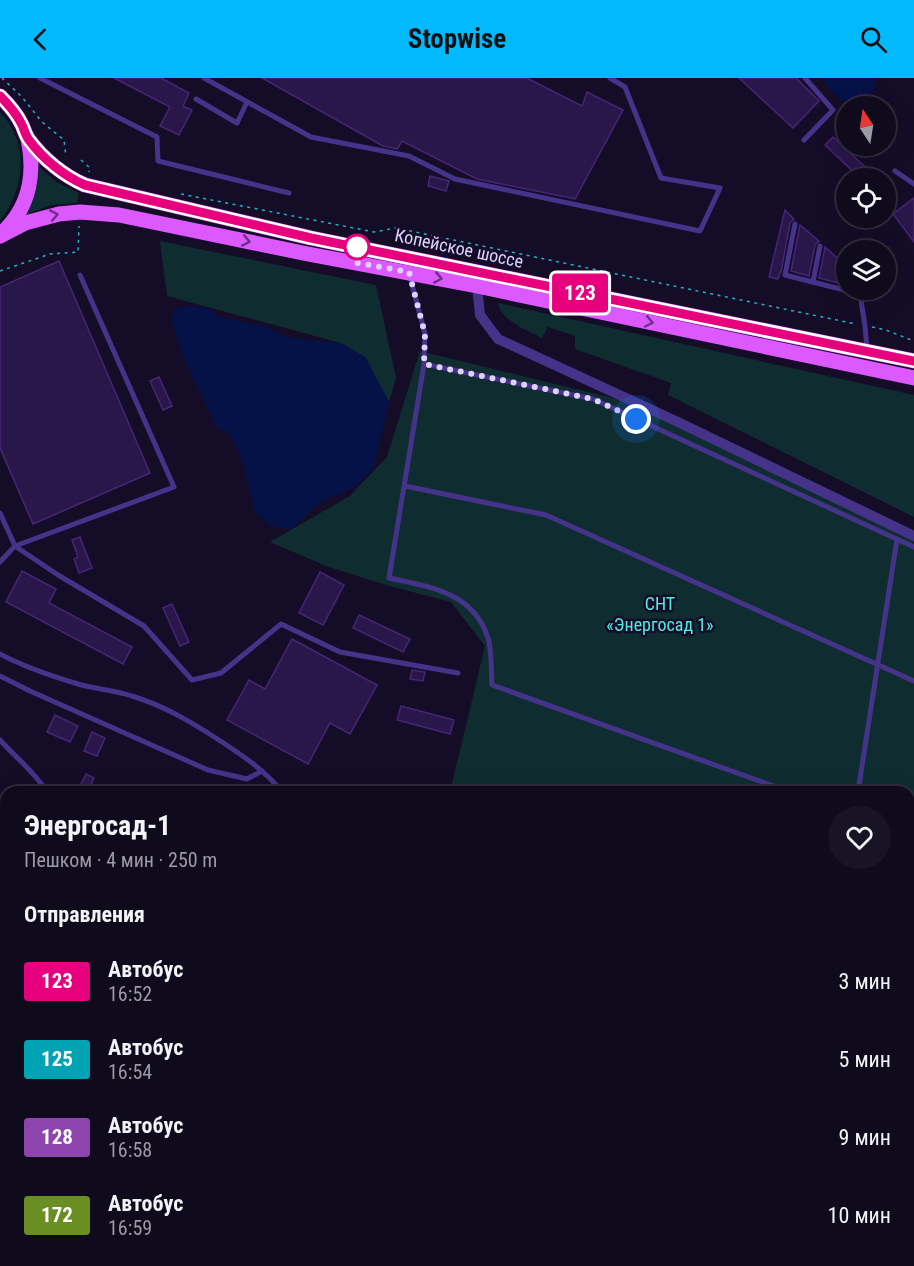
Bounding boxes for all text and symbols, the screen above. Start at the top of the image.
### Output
icon: back [24,23,57,56]
text: Stopwise [408,23,506,55]
icon: search [857,23,890,56]
north arrow [836,96,896,156]
map controls [836,96,896,300]
button: locate [836,168,896,228]
one-way arrow [49,209,59,222]
street label: Копейское шоссе [393,224,525,272]
one-way arrow [241,234,251,247]
unlabelled marker [344,234,370,260]
button: layers [836,240,896,300]
one-way arrow [433,271,443,284]
line badge: 123 [546,274,614,312]
text: 123 [564,281,596,305]
one-way arrow [644,315,654,328]
your location [621,404,651,434]
park label: СНТ «Энергосад 1» [606,593,714,635]
button: heart [828,806,891,869]
text: Энергосад-1 [24,809,171,842]
text: Пешком · 4 мин · 250 m [24,848,217,872]
text: Отправления [24,902,145,927]
text: Автобус [108,957,183,982]
text: 123 [41,969,73,993]
text: 3 мин [838,969,891,994]
text: 16:52 [108,982,152,1006]
text: Автобус [108,1035,183,1060]
text: 125 [41,1047,73,1071]
text: 5 мин [838,1047,891,1072]
text: 16:54 [108,1060,152,1084]
text: Автобус [108,1113,183,1138]
text: 128 [41,1125,73,1149]
text: 9 мин [838,1125,891,1150]
text: 16:58 [108,1138,152,1162]
text: Автобус [108,1191,183,1216]
text: 172 [41,1203,73,1227]
text: 10 мин [828,1203,891,1228]
text: 16:59 [108,1216,152,1240]

